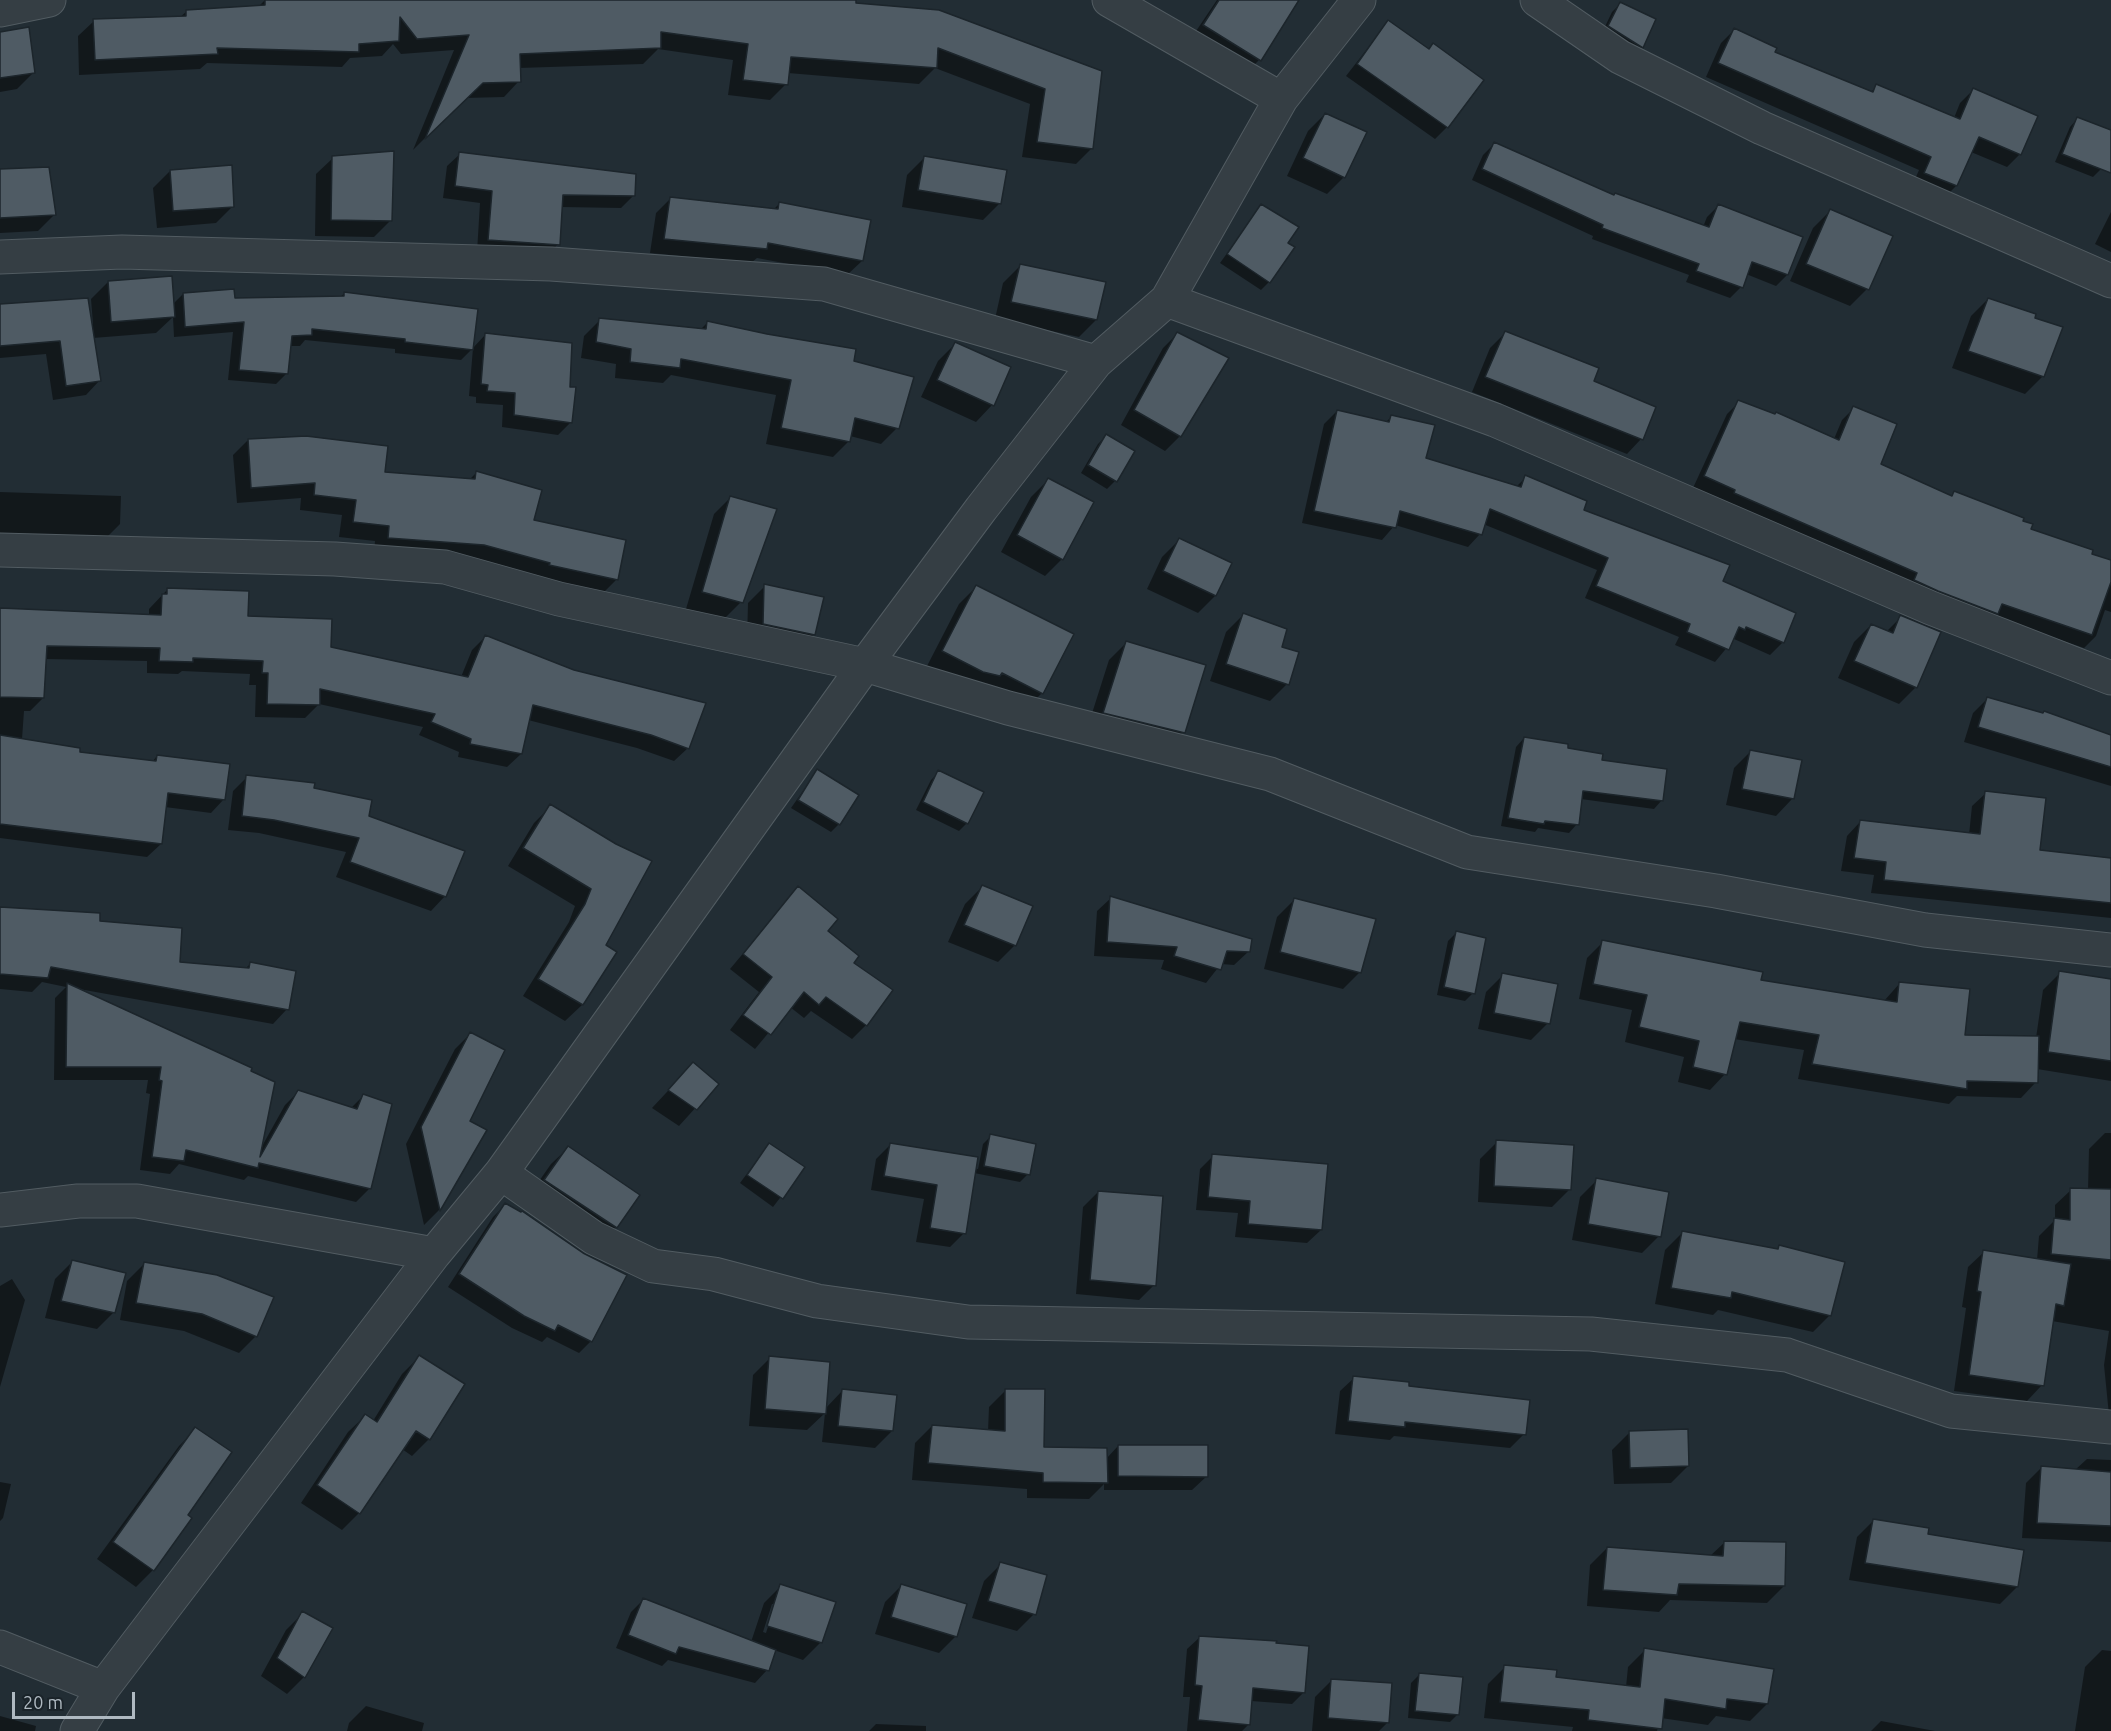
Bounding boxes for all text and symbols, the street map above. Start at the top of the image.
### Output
scale bar [15,1680,138,1718]
text: 20 m [23,1692,63,1712]

